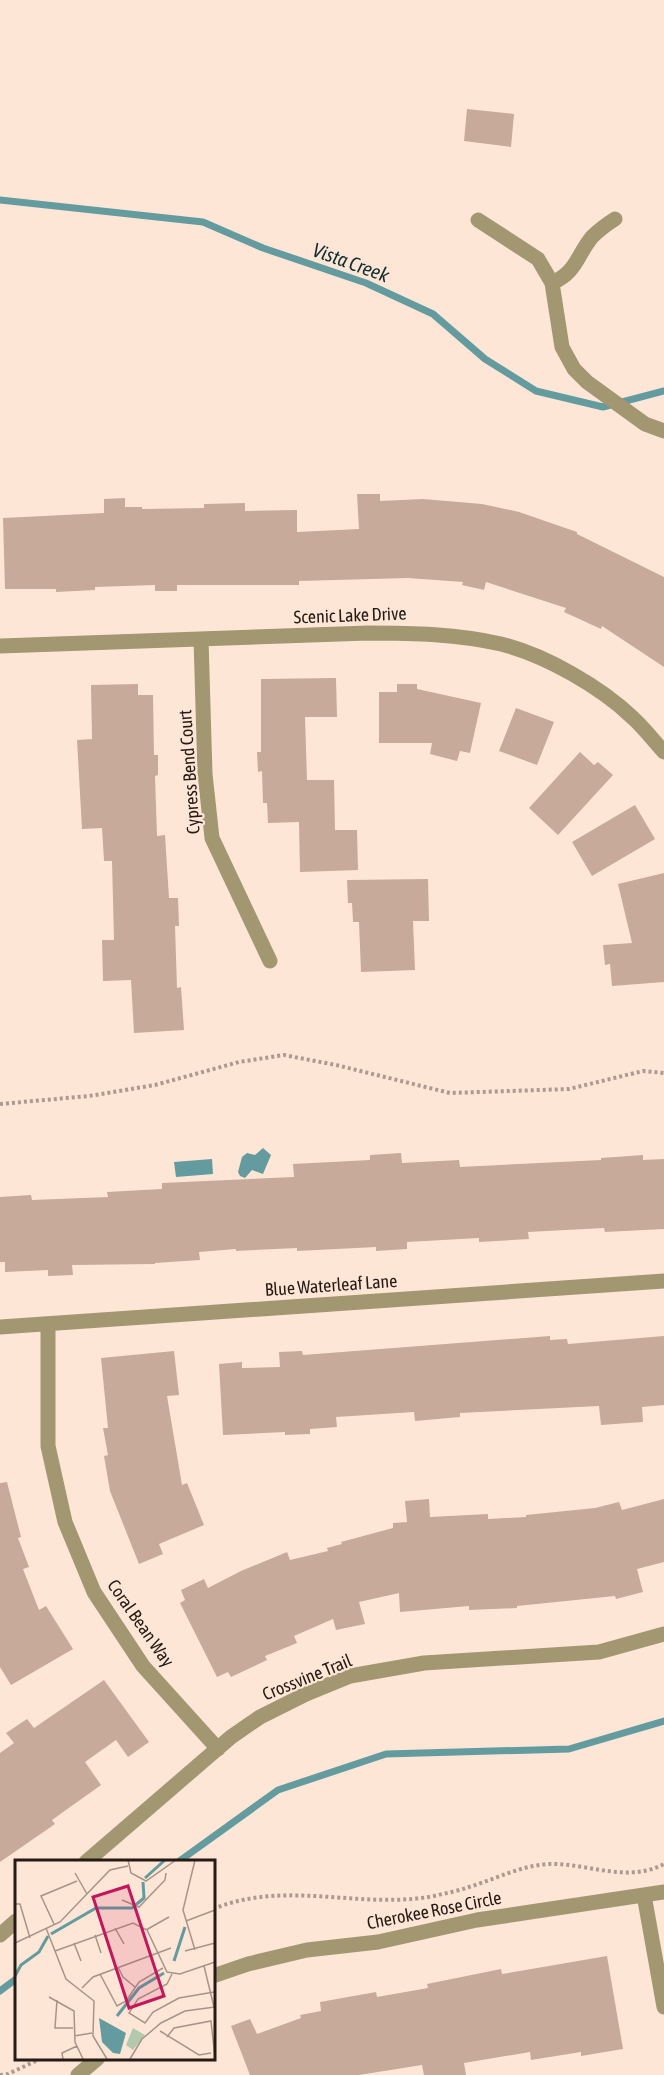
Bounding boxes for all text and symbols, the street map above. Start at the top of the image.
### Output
water label: Vista Creek [310,238,393,287]
street label: Scenic Lake Drive [293,603,407,627]
street label: Cypress Bend Court [174,709,204,835]
street label: Blue Waterleaf Lane [264,1270,398,1300]
street label: Coral Bean Way [103,1575,179,1671]
street label: Crossvine Trail [259,1649,355,1704]
inset map [15,1860,214,2060]
street label: Cherokee Rose Circle [365,1887,503,1933]

